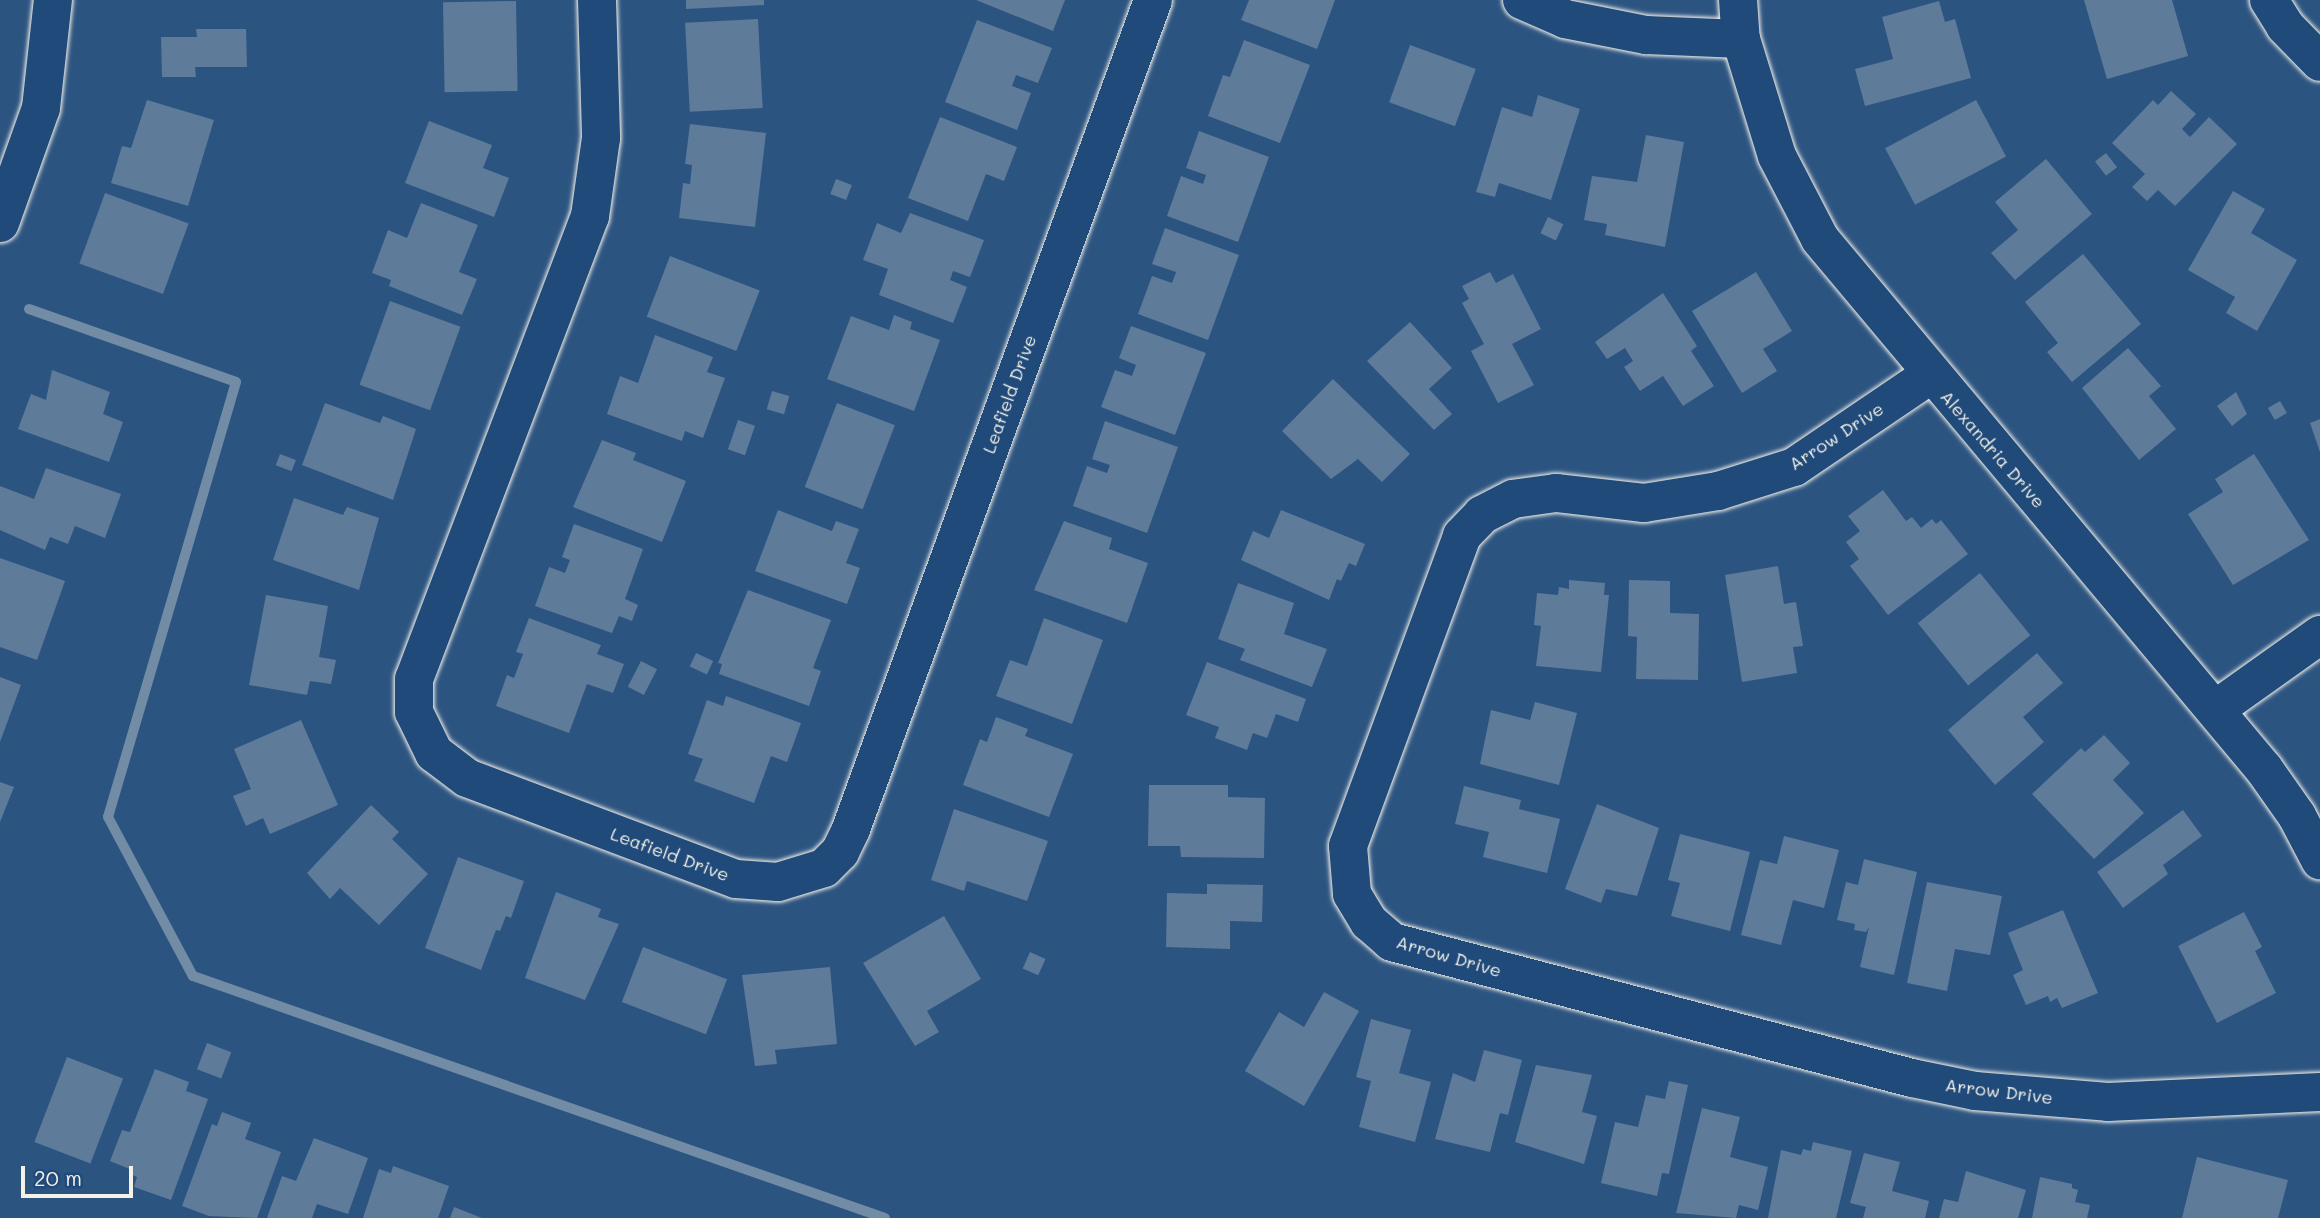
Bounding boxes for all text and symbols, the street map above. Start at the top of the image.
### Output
street label: Leafield Drive [978,332,1040,456]
street label: Alexandria Drive [1936,386,2050,512]
street label: Arrow Drive [1785,397,1887,475]
street label: Leafield Drive [608,823,732,885]
street label: Arrow Drive [1394,931,1504,981]
street label: Arrow Drive [1944,1074,2054,1108]
scale bar [24,1152,136,1196]
text: 20 m [34,1164,82,1191]

